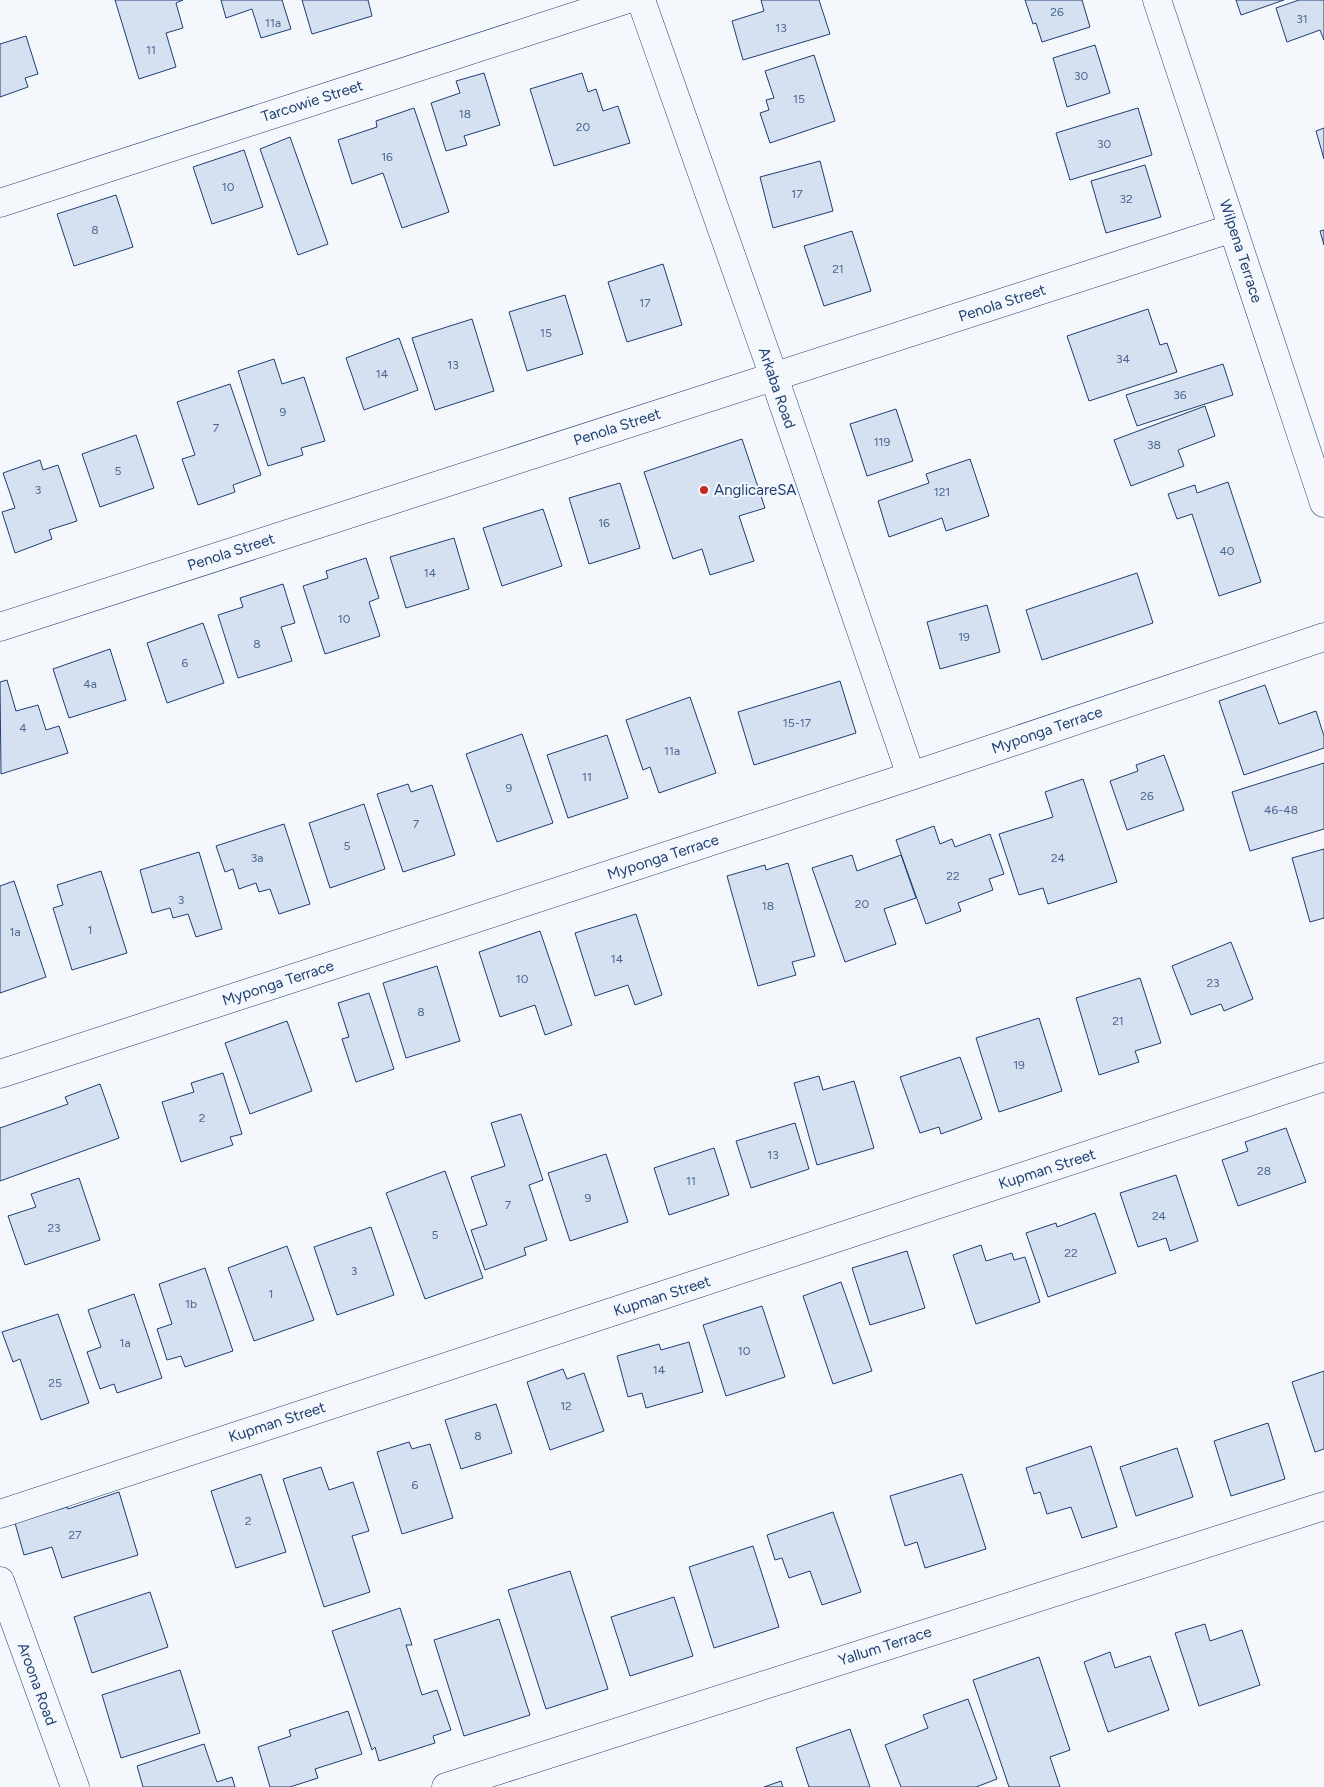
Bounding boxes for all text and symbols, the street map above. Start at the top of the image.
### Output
house number: 26 [1050,5,1064,19]
house number: 31 [1296,12,1308,26]
house number: 11a [265,16,281,30]
house number: 13 [775,21,787,35]
house number: 11 [146,43,156,57]
house number: 30 [1074,69,1088,83]
street label: Tarcowie Street [259,76,365,126]
house number: 15 [793,92,805,106]
house number: 18 [459,107,471,121]
house number: 20 [576,120,591,134]
house number: 30 [1097,137,1111,151]
house number: 16 [381,150,393,164]
house number: 10 [222,180,235,194]
house number: 17 [791,187,803,201]
house number: 32 [1119,192,1133,206]
street label: Wilpena Terrace [1216,197,1266,305]
house number: 8 [91,223,99,237]
house number: 21 [832,262,844,276]
street label: Penola Street [956,280,1048,326]
house number: 17 [639,296,651,310]
house number: 15 [540,326,552,340]
street label: Arkaba Road [755,345,799,431]
house number: 34 [1116,352,1131,366]
house number: 13 [447,358,459,372]
house number: 14 [376,367,389,381]
house number: 36 [1173,388,1187,402]
street label: Penola Street [571,404,663,450]
house number: 9 [280,405,287,419]
house number: 7 [213,421,220,435]
house number: 119 [874,435,891,449]
house number: 38 [1147,438,1161,452]
house number: 5 [115,464,122,478]
place label: AnglicareSA [714,481,797,499]
house number: 3 [35,483,41,497]
marker: AnglicareSA [698,484,710,496]
house number: 121 [934,485,950,499]
house number: 16 [598,516,610,530]
street label: Penola Street [185,529,277,575]
house number: 40 [1219,544,1235,558]
house number: 14 [424,566,437,580]
house number: 10 [338,612,351,626]
house number: 19 [958,630,970,644]
house number: 8 [253,637,261,651]
house number: 6 [182,656,189,670]
house number: 4a [83,677,97,691]
street label: Myponga Terrace [989,703,1105,757]
house number: 15-17 [783,716,812,730]
house number: 4 [19,721,27,735]
house number: 11a [664,744,680,758]
house number: 11 [582,770,592,784]
house number: 9 [506,781,513,795]
house number: 26 [1140,789,1154,803]
house number: 46-48 [1264,803,1298,817]
house number: 7 [413,817,420,831]
street label: Myponga Terrace [605,830,721,884]
house number: 5 [344,839,351,853]
house number: 3a [251,851,263,865]
house number: 24 [1051,851,1066,865]
house number: 22 [946,869,960,883]
house number: 3 [178,893,184,907]
house number: 20 [855,897,870,911]
house number: 18 [762,899,774,913]
house number: 1 [88,923,92,937]
house number: 1a [9,925,21,939]
house number: 14 [611,952,624,966]
street label: Myponga Terrace [220,956,336,1010]
house number: 10 [516,972,529,986]
house number: 23 [1206,976,1220,990]
house number: 8 [417,1005,425,1019]
house number: 21 [1112,1014,1124,1028]
house number: 19 [1013,1058,1025,1072]
house number: 2 [199,1111,205,1125]
street label: Kupman Street [996,1145,1098,1193]
house number: 13 [767,1148,779,1162]
house number: 28 [1257,1164,1271,1178]
house number: 11 [686,1174,696,1188]
house number: 9 [585,1191,592,1205]
house number: 7 [505,1198,512,1212]
house number: 24 [1152,1209,1167,1223]
house number: 23 [47,1221,61,1235]
house number: 5 [432,1228,439,1242]
house number: 22 [1064,1246,1078,1260]
house number: 3 [351,1264,357,1278]
street label: Kupman Street [611,1272,713,1320]
house number: 1 [269,1287,273,1301]
house number: 1b [185,1297,197,1311]
house number: 1a [119,1336,131,1350]
house number: 10 [738,1344,751,1358]
house number: 14 [653,1363,666,1377]
house number: 25 [48,1376,62,1390]
street label: Kupman Street [226,1398,328,1446]
house number: 12 [560,1399,572,1413]
house number: 8 [474,1429,482,1443]
house number: 6 [412,1478,419,1492]
house number: 2 [245,1514,251,1528]
house number: 27 [68,1528,82,1542]
street label: Yallum Terrace [836,1622,934,1670]
street label: Aroona Road [14,1640,60,1728]

